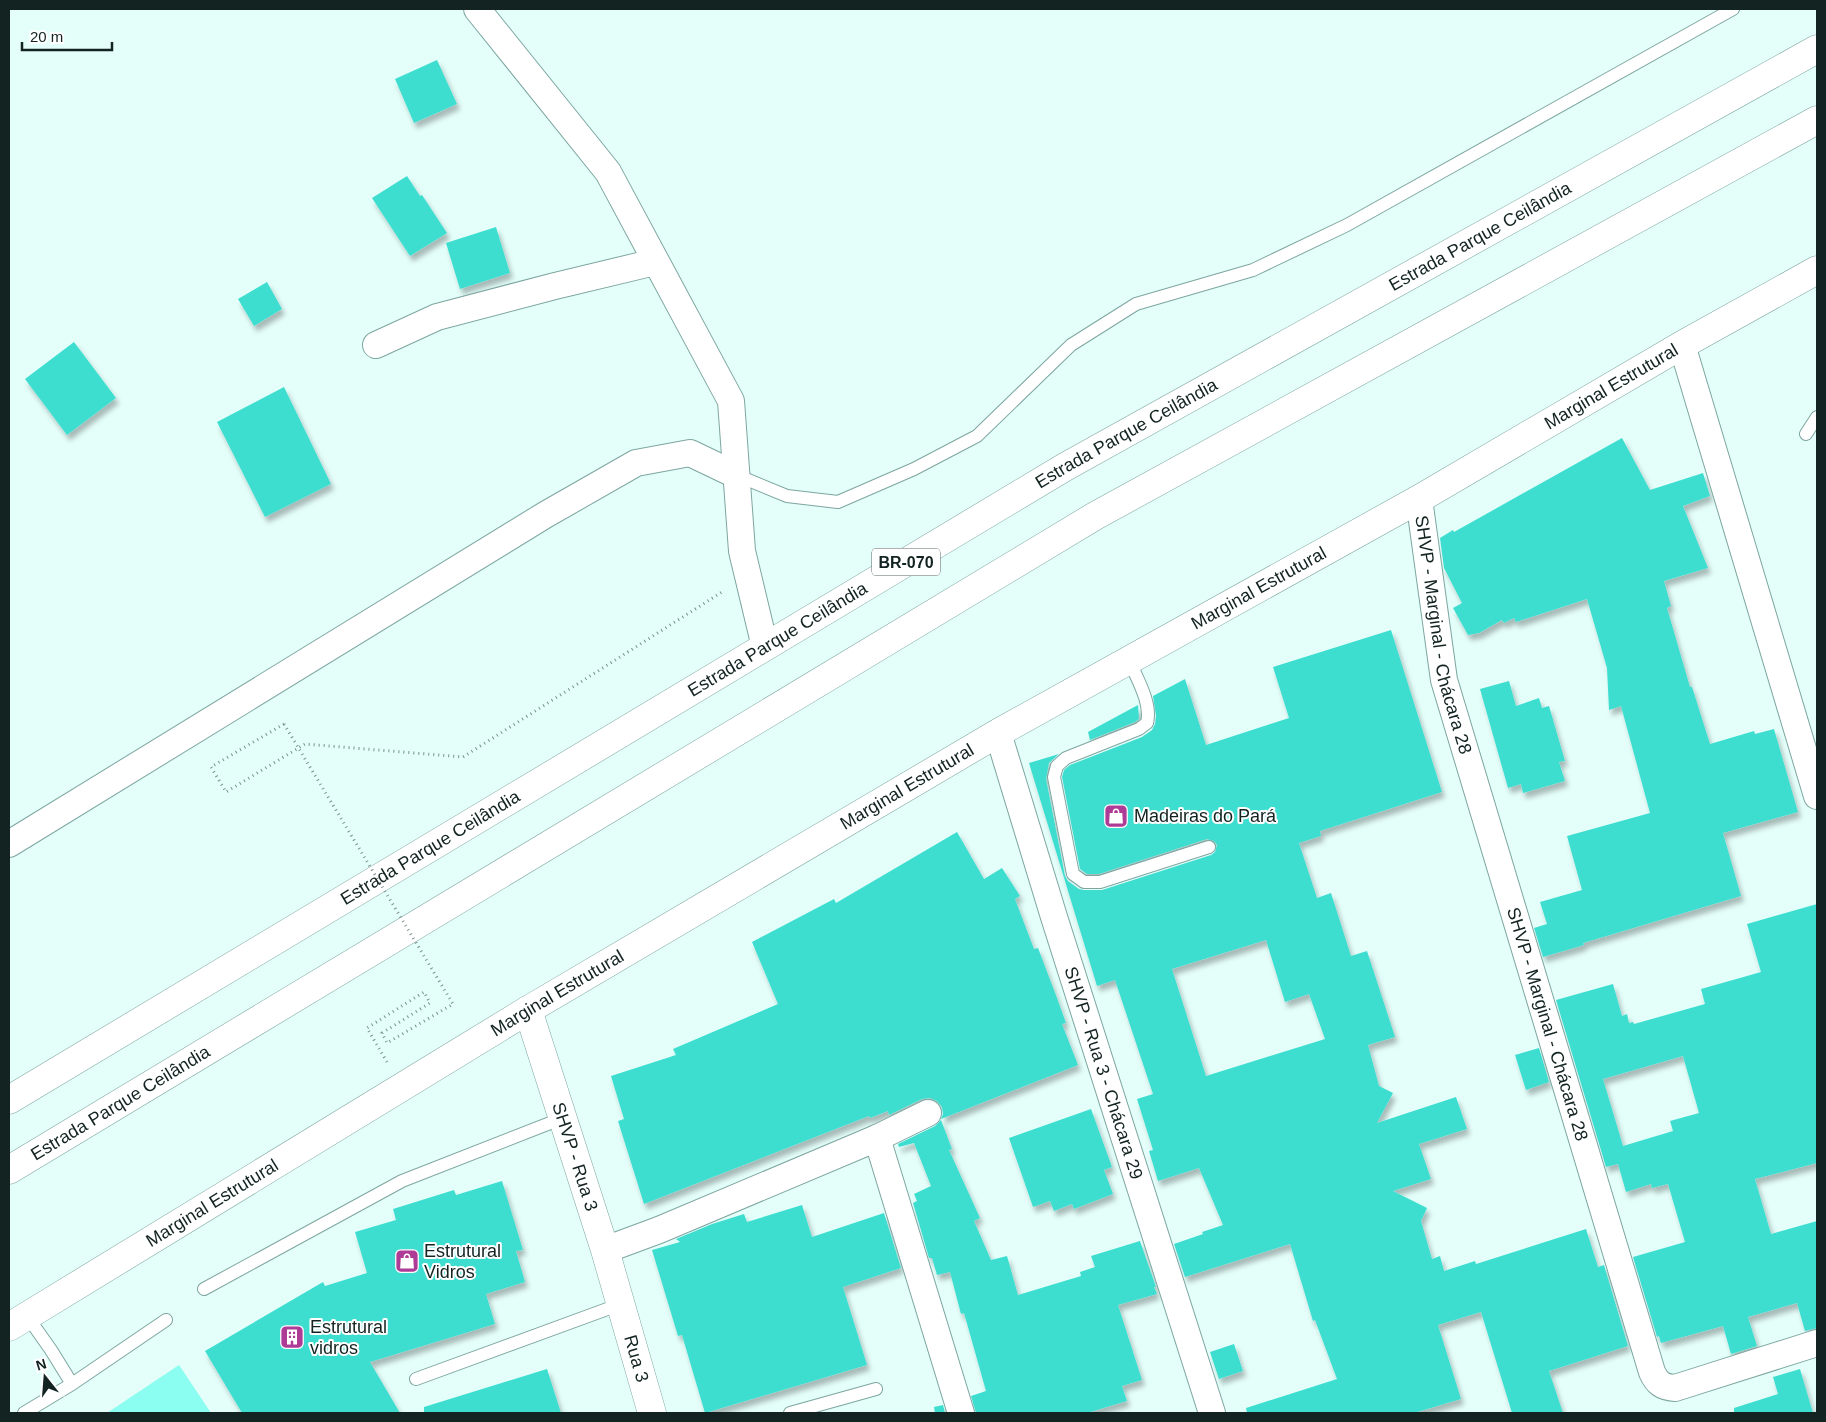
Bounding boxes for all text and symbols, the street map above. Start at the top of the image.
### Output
scale bar [22,20,112,52]
text: 20 m [30,28,63,45]
street label: Estrada Parque Ceilândia [1385,177,1575,295]
street label: Marginal Estrutural [1541,340,1681,433]
street label: Estrada Parque Ceilândia [1032,374,1221,492]
street label: SHVP - Marginal - Chácara 28 [1411,514,1476,756]
street label: Marginal Estrutural [1188,543,1330,634]
road number: BR-070 [872,548,940,576]
street label: Estrada Parque Ceilândia [684,577,872,701]
street label: Marginal Estrutural [837,740,977,834]
street label: Estrada Parque Ceilândia [337,786,524,909]
shop icon: Madeiras do Pará [1103,803,1129,829]
place label: Madeiras do Pará [1134,806,1277,826]
street label: SHVP - Marginal - Chácara 28 [1503,905,1592,1143]
street label: Marginal Estrutural [487,946,627,1040]
street label: SHVP - Rua 3 - Chácara 29 [1060,964,1147,1182]
street label: Estrada Parque Ceilândia [27,1041,214,1164]
street label: SHVP - Rua 3 [548,1100,602,1213]
street label: Marginal Estrutural [142,1155,282,1251]
place label: Estrutural Vidros [424,1241,501,1282]
shop icon: Estrutural Vidros [394,1248,420,1274]
place label: Estrutural vidros [310,1317,387,1358]
building icon: Estrutural vidros [279,1324,305,1350]
street label: Rua 3 [620,1333,653,1384]
north arrow [20,1352,70,1402]
text: N [34,1355,48,1374]

